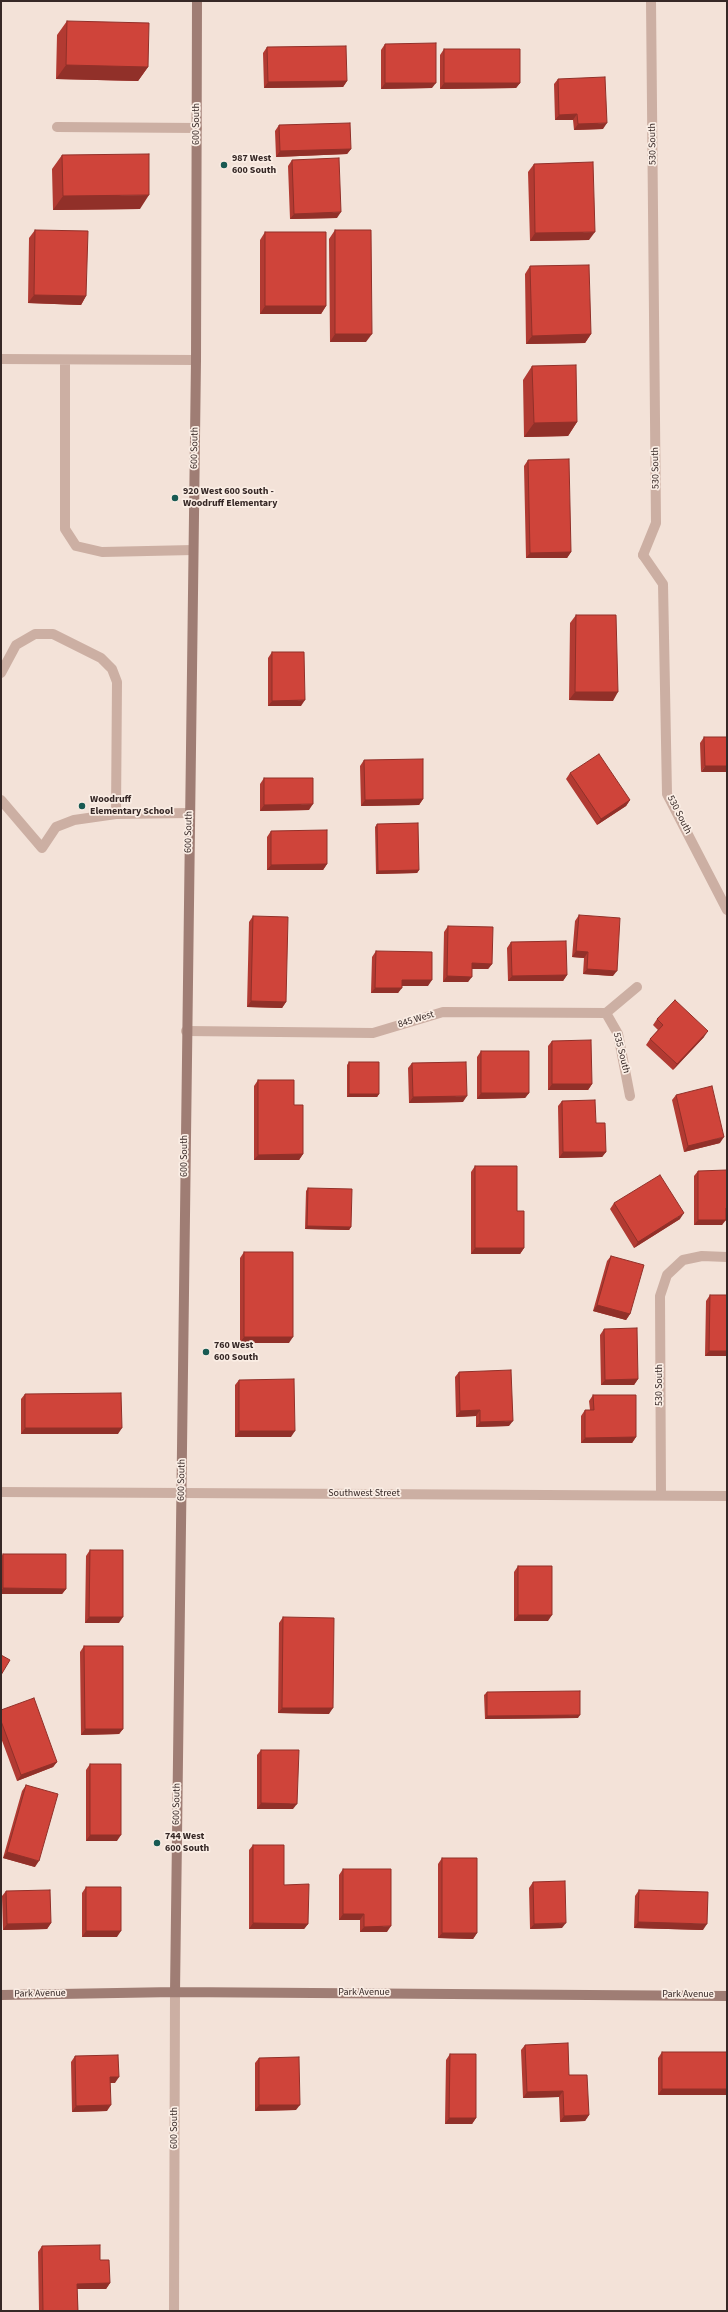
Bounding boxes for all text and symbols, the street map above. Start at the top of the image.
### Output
street label: 600 South [191,103,203,145]
street label: 530 South [647,123,659,165]
place label: 987 West 600 South [232,153,276,176]
marker: 987 West 600 South [219,160,229,170]
street label: 600 South [189,427,201,469]
street label: 530 South [650,447,662,489]
place label: 920 West 600 South - Woodruff Elementary [183,486,277,510]
marker: 920 West 600 South - Woodruff Elementary [170,493,180,503]
place label: Woodruff Elementary School [90,794,173,818]
street label: 530 South [664,794,694,836]
marker: Woodruff Elementary School [77,801,87,811]
street label: 600 South [183,811,195,853]
street label: 845 West [397,1009,435,1031]
street label: 535 South [610,1031,632,1075]
street label: 600 South [179,1135,191,1177]
place label: 760 West 600 South [214,1340,258,1364]
marker: 760 West 600 South [201,1347,211,1357]
street label: 530 South [654,1364,666,1406]
street label: 600 South [176,1459,188,1501]
street label: Southwest Street [328,1488,400,1500]
street label: 600 South [171,1783,183,1825]
place label: 744 West 600 South [165,1831,209,1854]
marker: 744 West 600 South [152,1838,162,1848]
street label: Park Avenue [338,1987,390,1999]
street label: Park Avenue [14,1988,66,2000]
street label: Park Avenue [662,1989,714,2001]
street label: 600 South [169,2107,181,2149]

